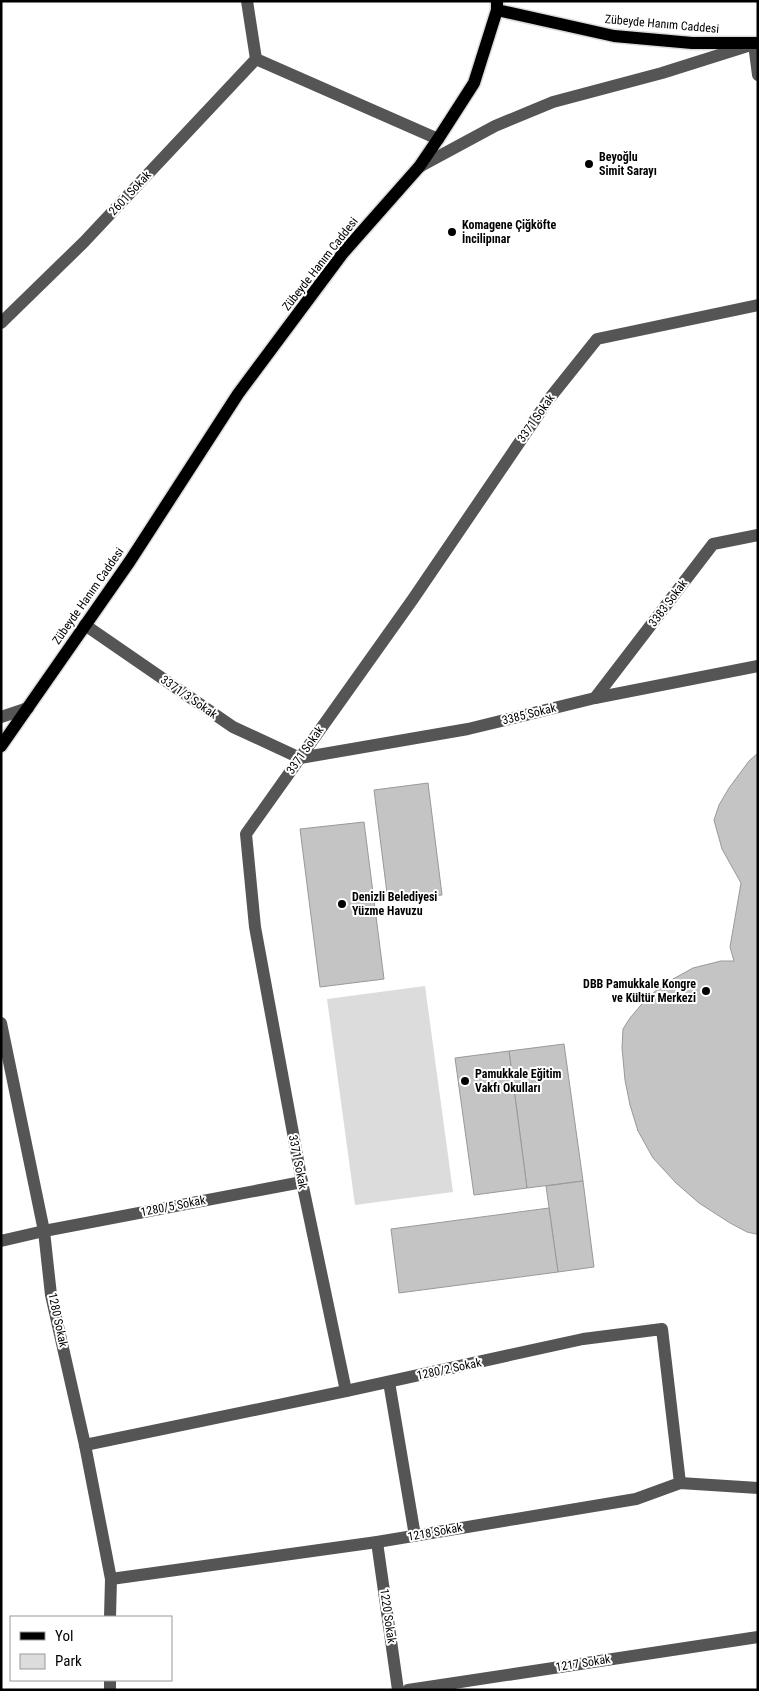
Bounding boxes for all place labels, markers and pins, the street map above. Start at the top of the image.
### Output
place label: Beyoğlu Simit Sarayı [599,150,657,178]
marker: Beyoğlu Simit Sarayı [583,158,595,170]
place label: Komagene Çiğköfte İncilipınar [462,218,556,246]
marker: Komagene Çiğköfte İncilipınar [446,226,458,238]
place label: Denizli Belediyesi Yüzme Havuzu [352,890,437,918]
marker: Denizli Belediyesi Yüzme Havuzu [336,898,348,910]
place label: DBB Pamukkale Kongre ve Kültür Merkezi [583,977,696,1005]
marker: DBB Pamukkale Kongre ve Kültür Merkezi [700,985,712,997]
place label: Pamukkale Eğitim Vakfı Okulları [475,1067,561,1095]
marker: Pamukkale Eğitim Vakfı Okulları [459,1075,471,1087]

